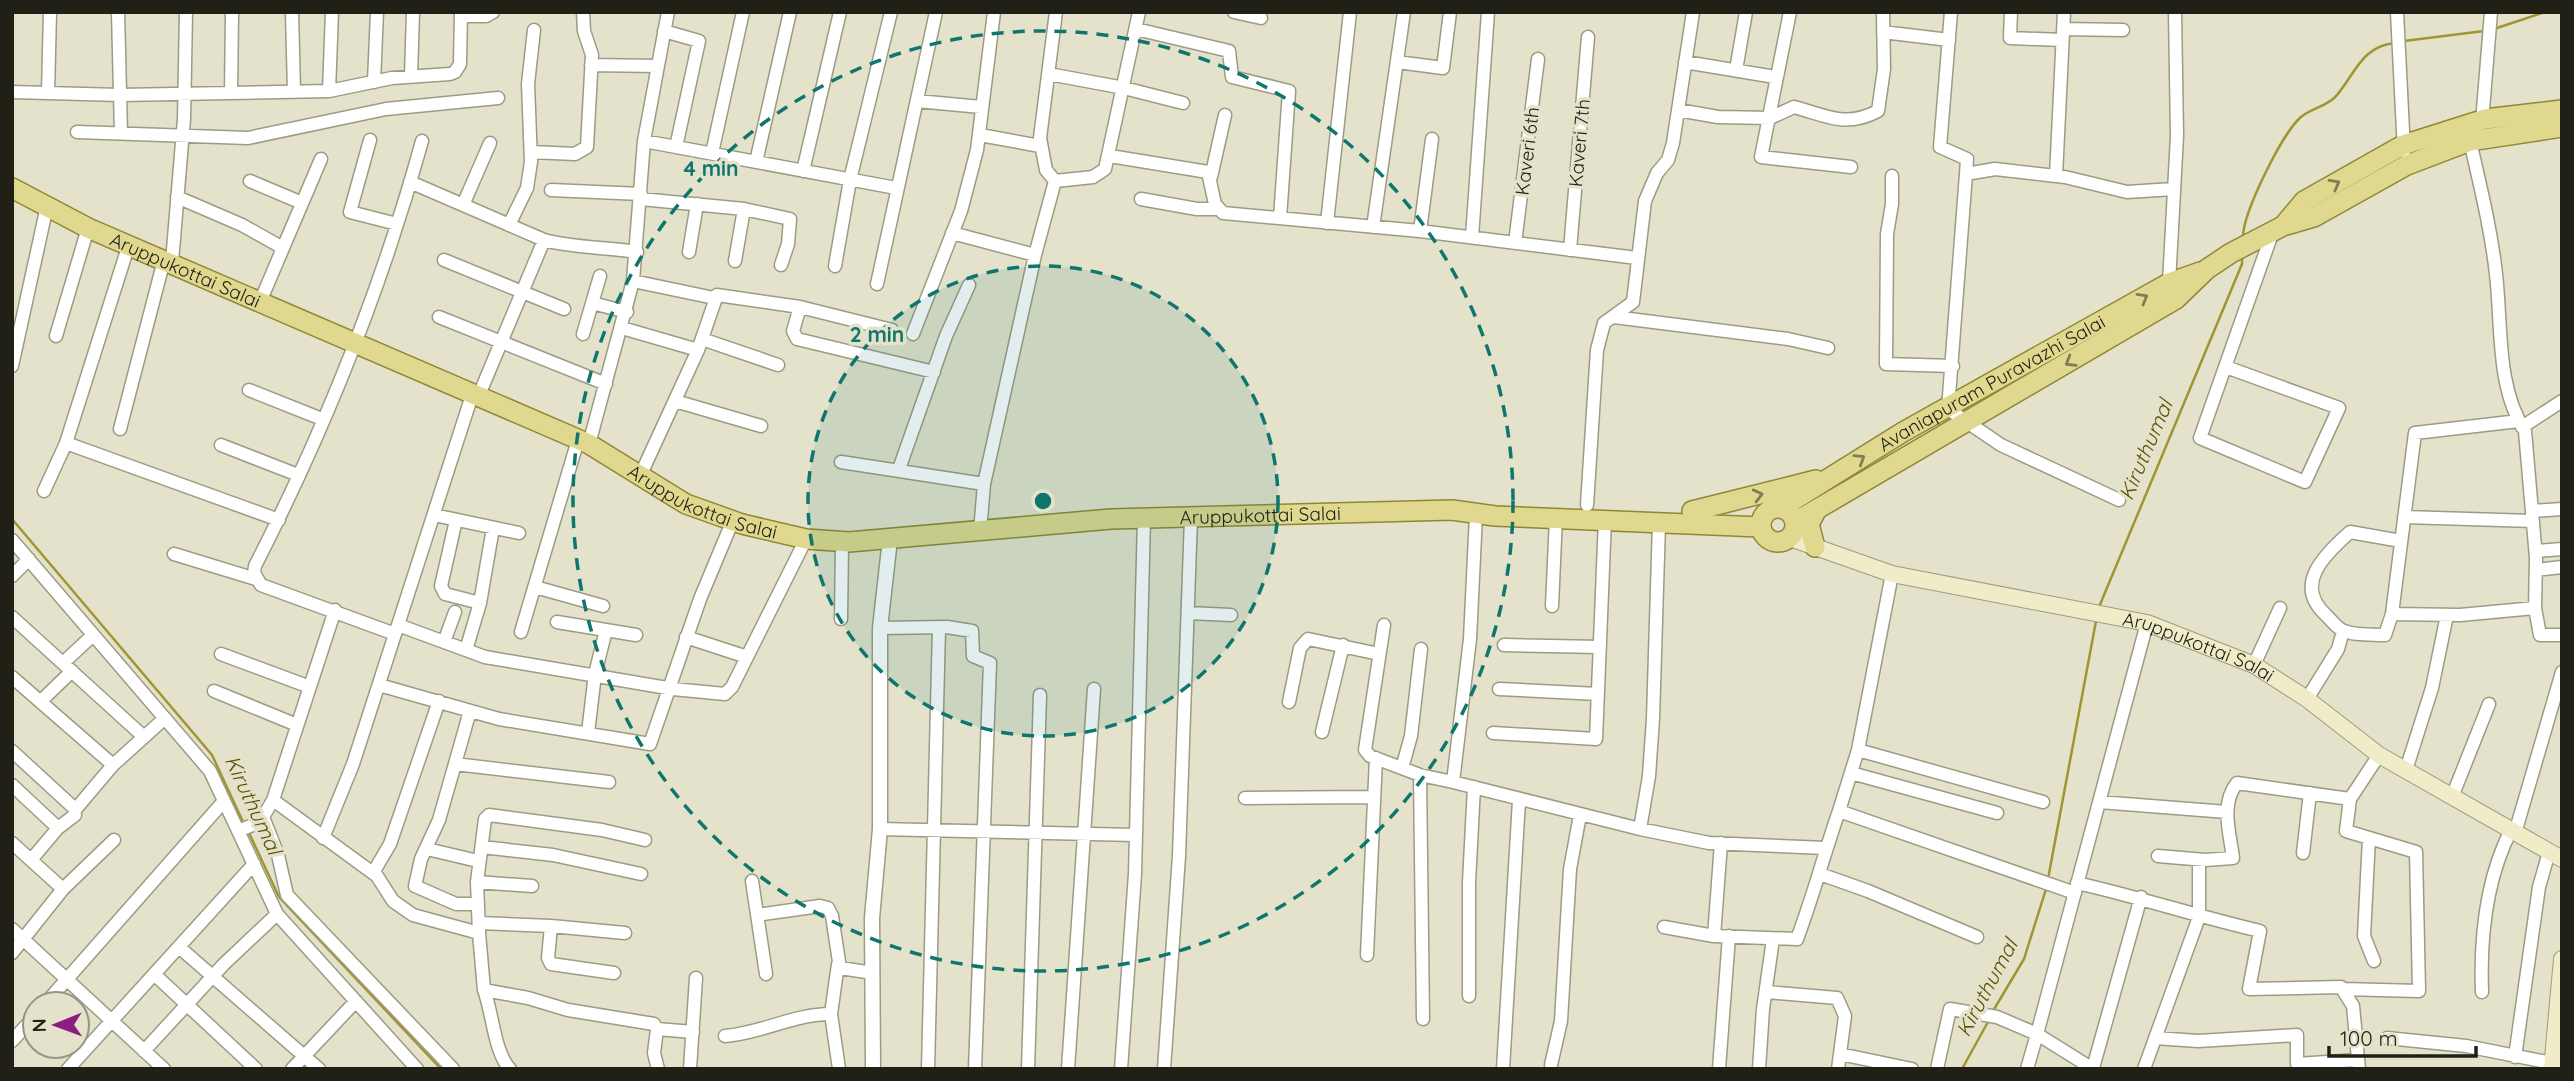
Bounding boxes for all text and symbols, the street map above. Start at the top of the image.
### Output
street label: Kaveri 7th [1563,98,1595,188]
street label: Kaveri 6th [1510,105,1544,197]
text: 4 min [683,155,739,181]
one-way arrow [2328,179,2341,192]
street label: Aruppukottai Salai [107,227,264,313]
one-way arrow [2135,293,2148,306]
street label: Avaniapuram Puravazhi Salai [1874,309,2109,456]
text: 2 min [850,321,904,347]
one-way arrow [2065,353,2078,366]
water label: Kiruthumal [2112,394,2179,504]
one-way arrow [1852,455,1865,468]
street label: Aruppukottai Salai [623,459,779,544]
centre of rings [1031,489,1055,513]
one-way arrow [1752,489,1764,503]
street label: Aruppukottai Salai [1179,501,1341,529]
street label: Aruppukottai Salai [2121,607,2279,687]
water label: Kiruthumal [220,751,289,860]
water label: Kiruthumal [1950,933,2024,1041]
north arrow [21,990,91,1060]
scale bar [2329,1014,2476,1058]
text: N [27,1018,51,1032]
text: 100 m [2340,1025,2398,1051]

